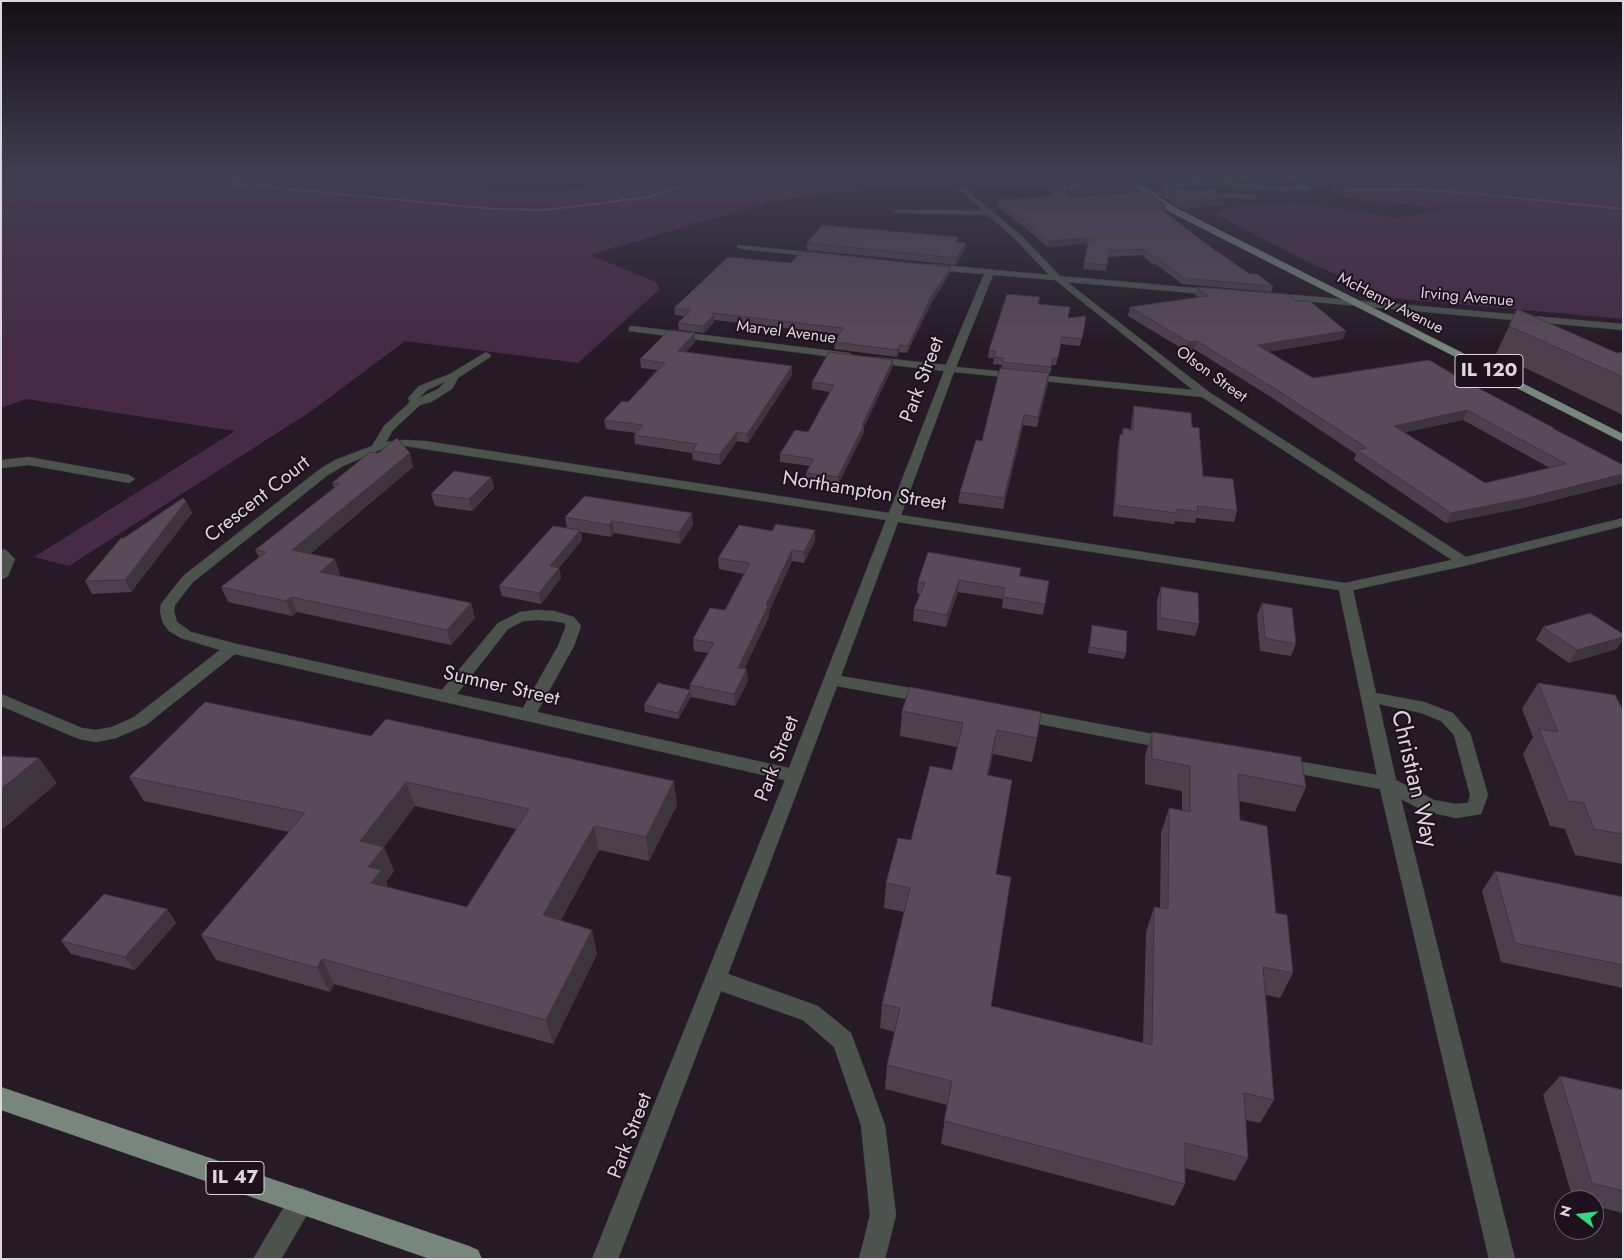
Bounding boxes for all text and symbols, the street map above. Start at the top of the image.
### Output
street label: McHenry Avenue [1334,269,1446,339]
street label: Irving Avenue [1420,284,1514,312]
street label: Marvel Avenue [735,317,837,349]
street label: Park Street [896,334,950,426]
street label: Olson Street [1172,343,1250,407]
road number: IL 120 [1455,354,1523,388]
street label: Crescent Court [201,452,315,548]
street label: Northampton Street [781,467,947,517]
street label: Sumner Street [441,662,561,712]
street label: Christian Way [1383,708,1443,850]
street label: Park Street [751,713,805,805]
street label: Park Street [604,1090,658,1182]
road number: IL 47 [206,1162,264,1194]
north arrow [1554,1190,1604,1240]
text: N [1554,1203,1577,1219]

